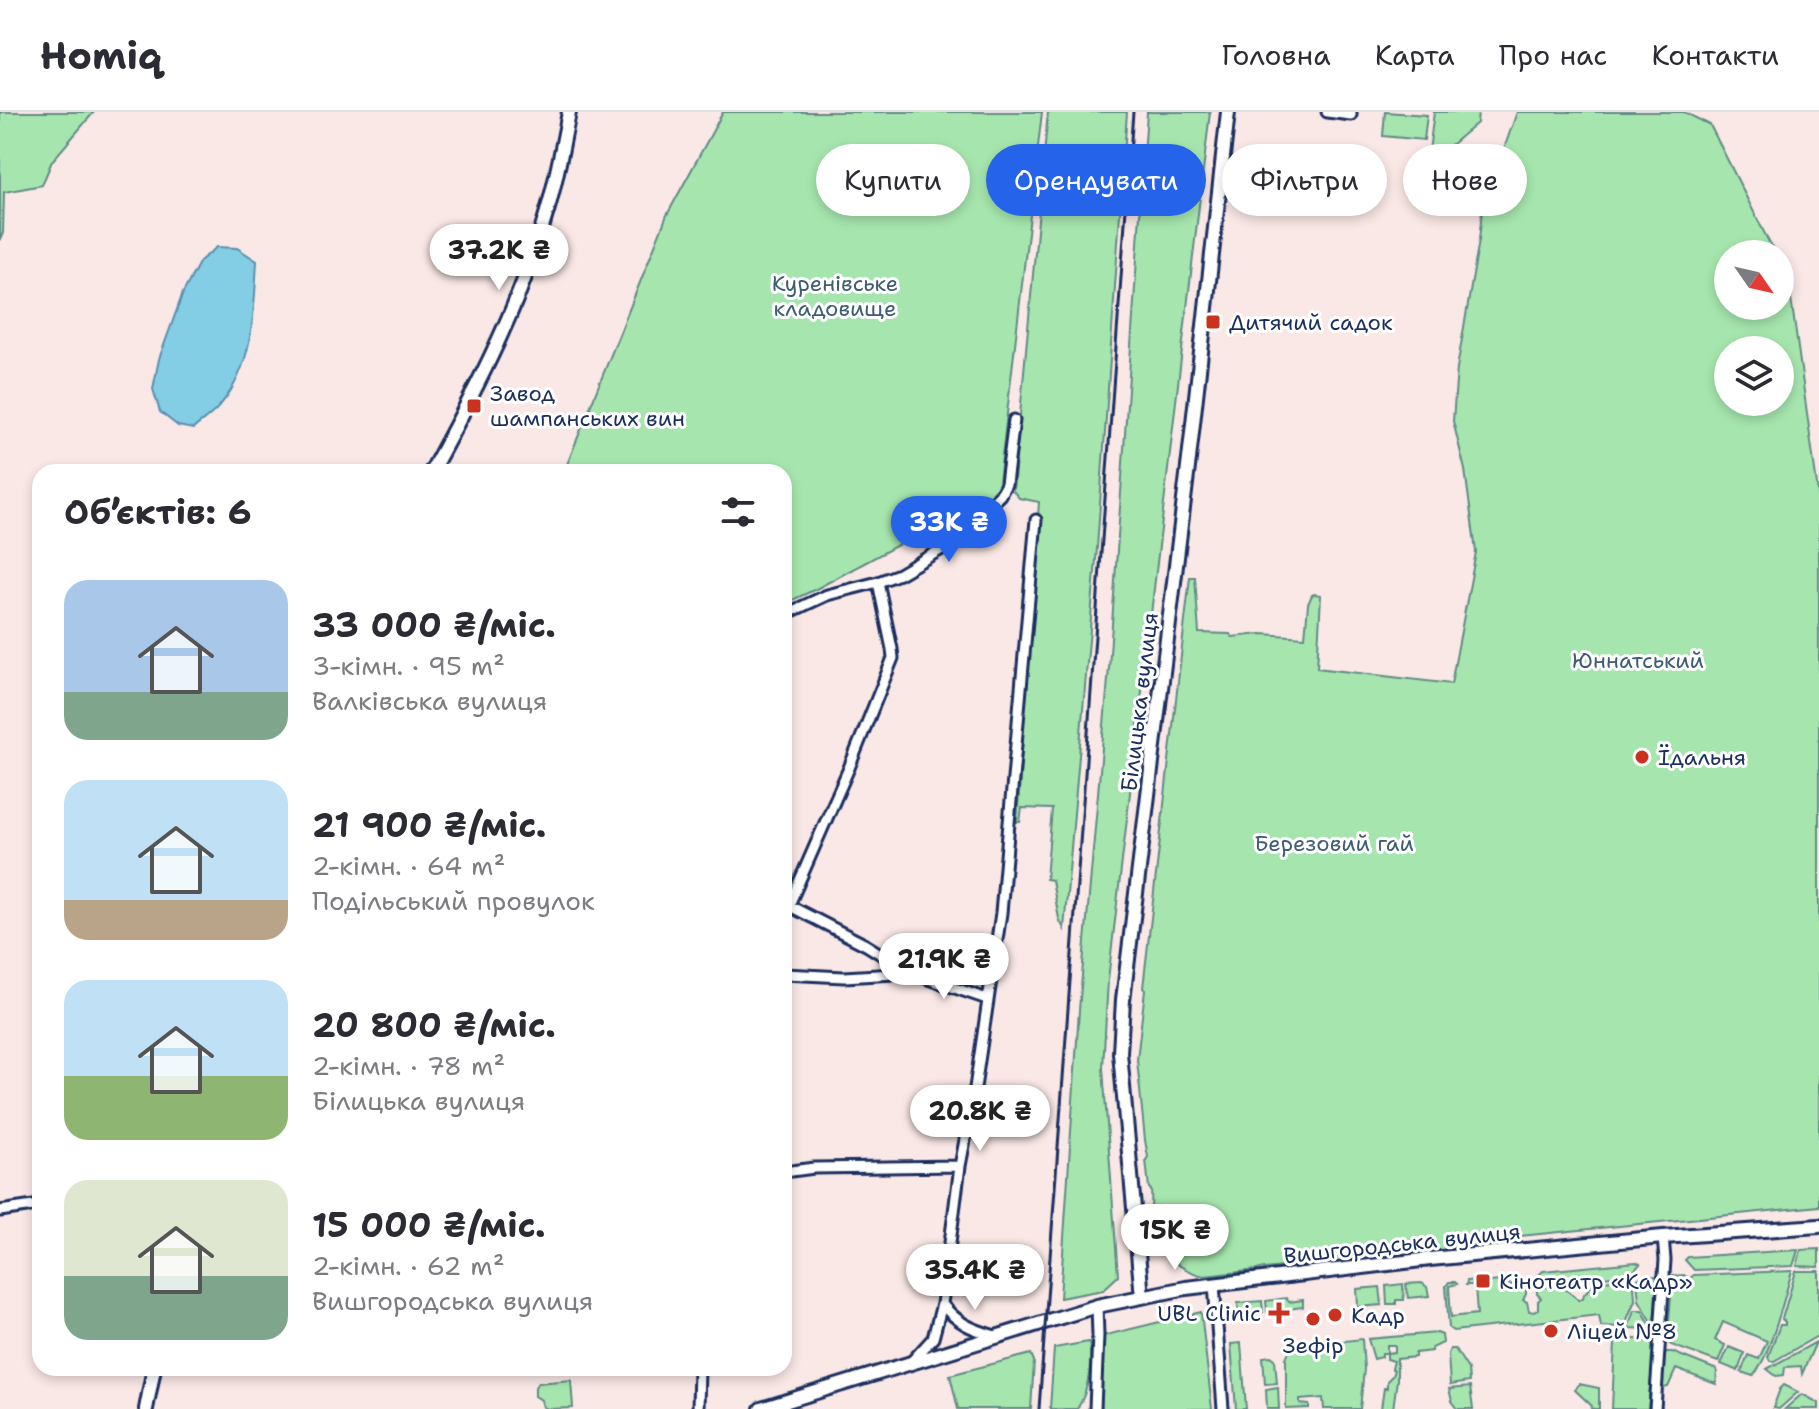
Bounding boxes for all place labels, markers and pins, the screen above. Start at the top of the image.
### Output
pin: 37.2K ₴ [425,224,573,292]
place label: Дитячий садок [1229,308,1393,337]
marker: Дитячий садок [1204,313,1222,331]
place label: Завод шампанських вин [490,379,685,433]
marker: Завод шампанських вин [465,397,483,415]
pin: 33K ₴ [893,496,1005,564]
place label: Їдальня [1658,743,1746,772]
marker: Їдальня [1633,748,1651,766]
pin: 21.9K ₴ [870,933,1018,1001]
pin: 20.8K ₴ [906,1085,1054,1153]
pin: 15K ₴ [1119,1204,1231,1272]
pin: 35.4K ₴ [901,1244,1049,1312]
place label: Кінотеатр «Кадр» [1499,1267,1693,1296]
marker: Кінотеатр «Кадр» [1474,1272,1492,1290]
place label: UBL Clinic [1157,1299,1261,1328]
place label: Кадр [1351,1301,1405,1330]
marker: UBL Clinic [1268,1302,1290,1324]
marker: Кадр [1326,1306,1344,1324]
marker: Зефір [1304,1310,1322,1328]
place label: Ліцей №8 [1567,1317,1677,1346]
marker: Ліцей №8 [1542,1322,1560,1340]
place label: Зефір [1282,1331,1344,1360]

